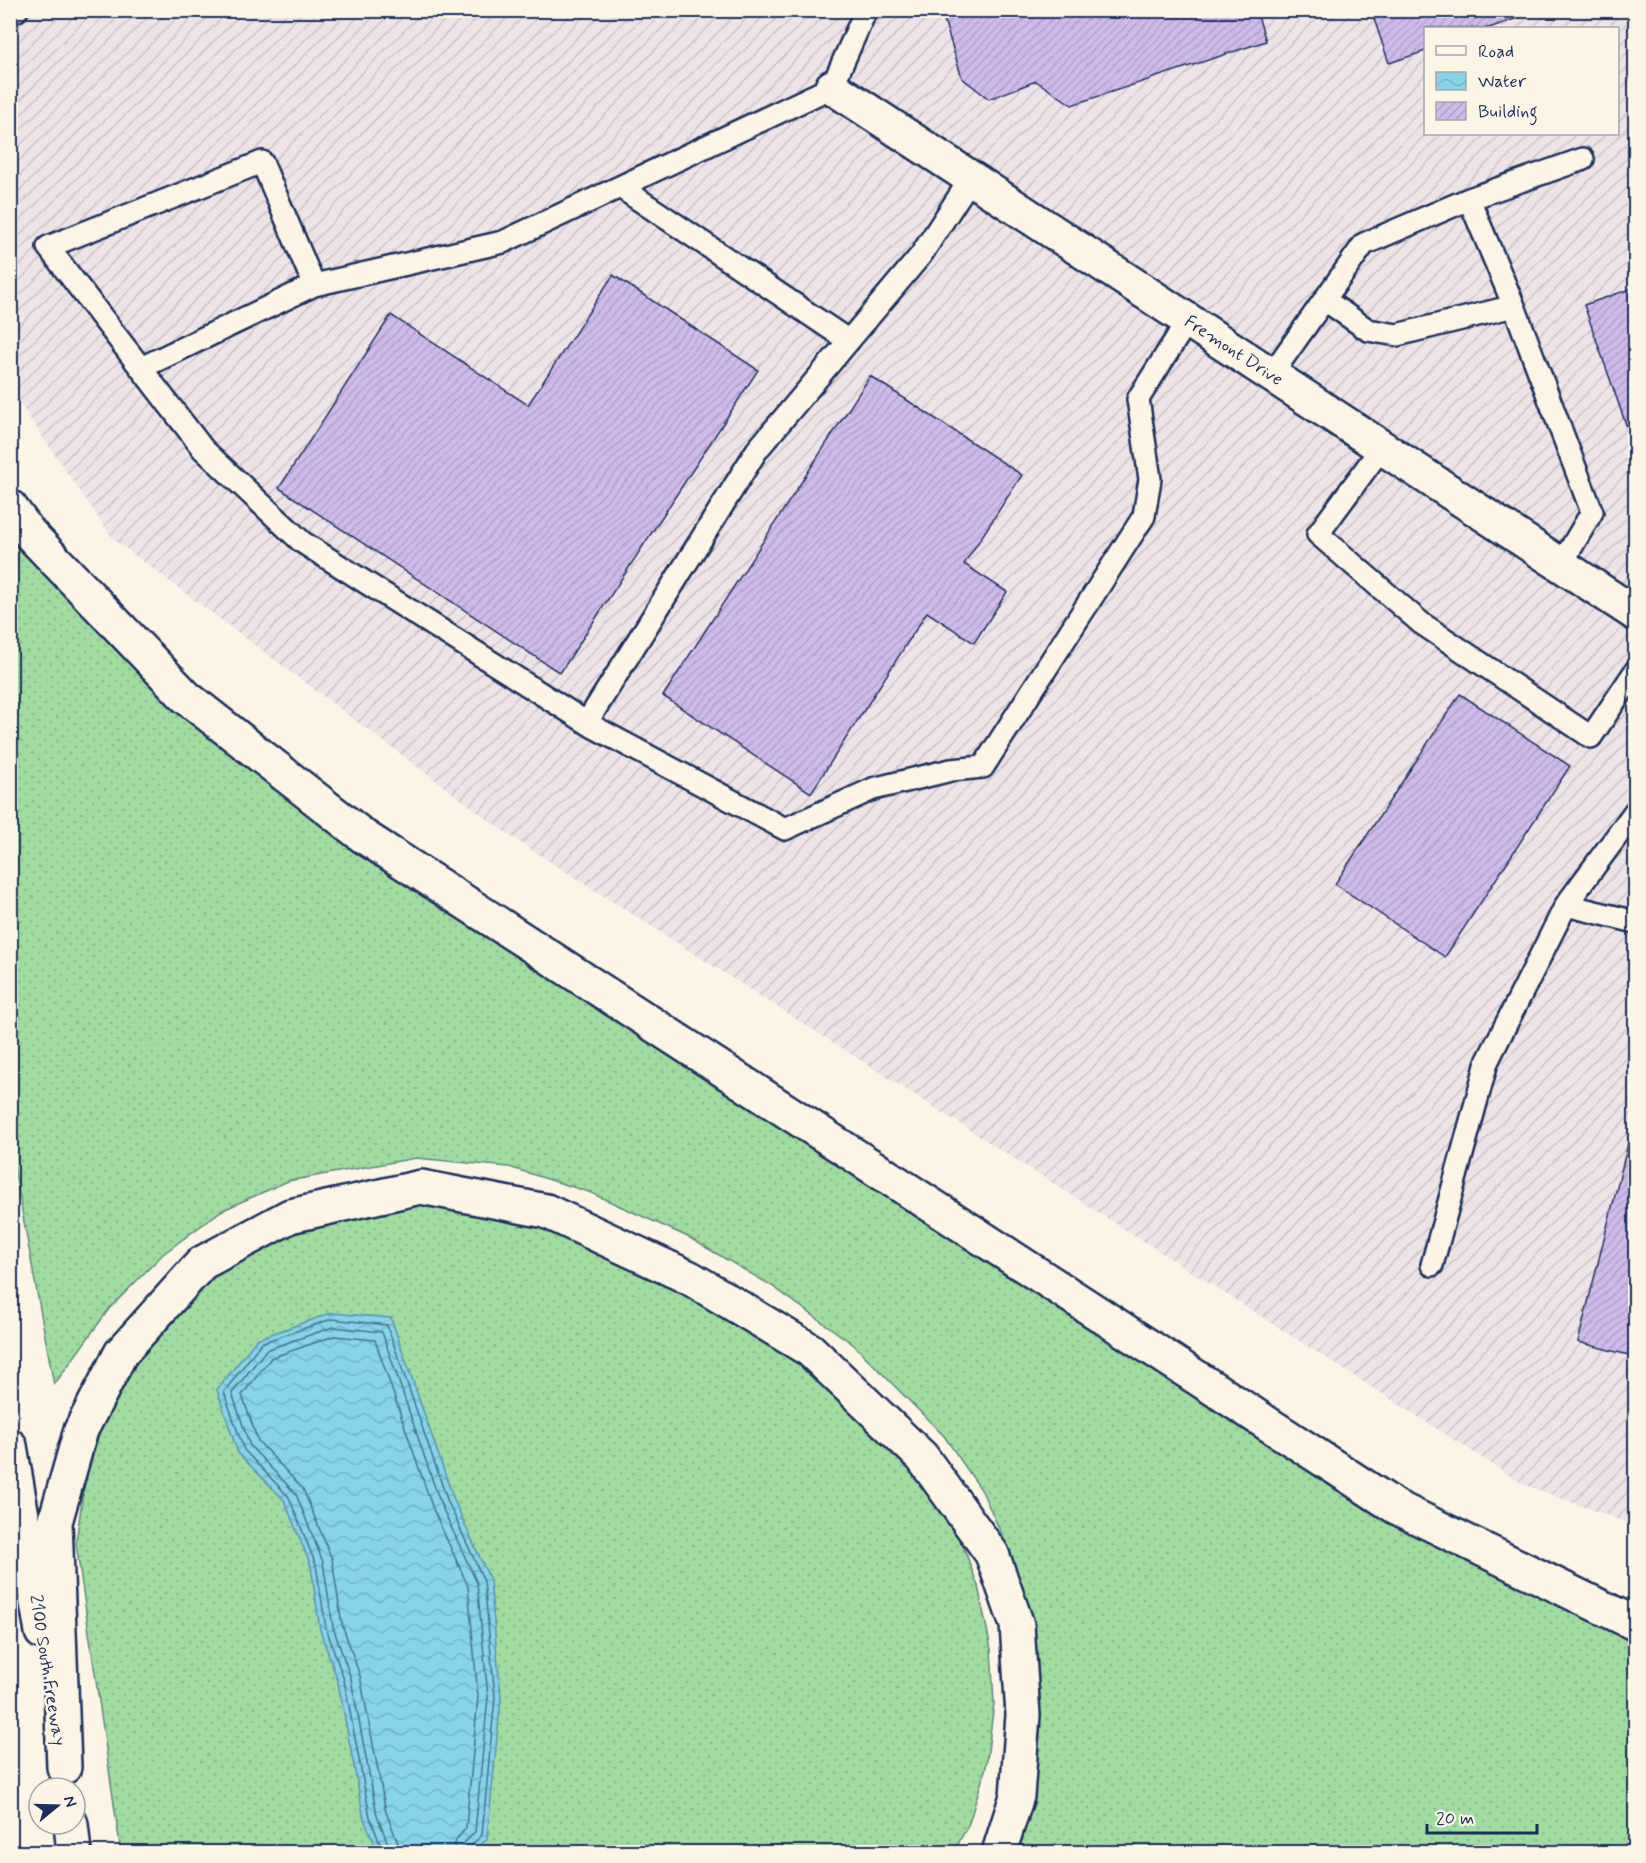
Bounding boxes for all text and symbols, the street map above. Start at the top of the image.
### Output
legend [1424,27,1619,135]
text: Road [1478,40,1514,64]
text: Water [1478,70,1527,94]
text: Building [1478,100,1538,126]
street label: Fremont Drive [1179,310,1288,392]
street label: 2100 South Freeway [23,1593,71,1747]
north arrow [27,1776,87,1836]
text: N [58,1793,81,1810]
scale bar [1427,1797,1536,1835]
text: 20 m [1436,1807,1474,1831]

